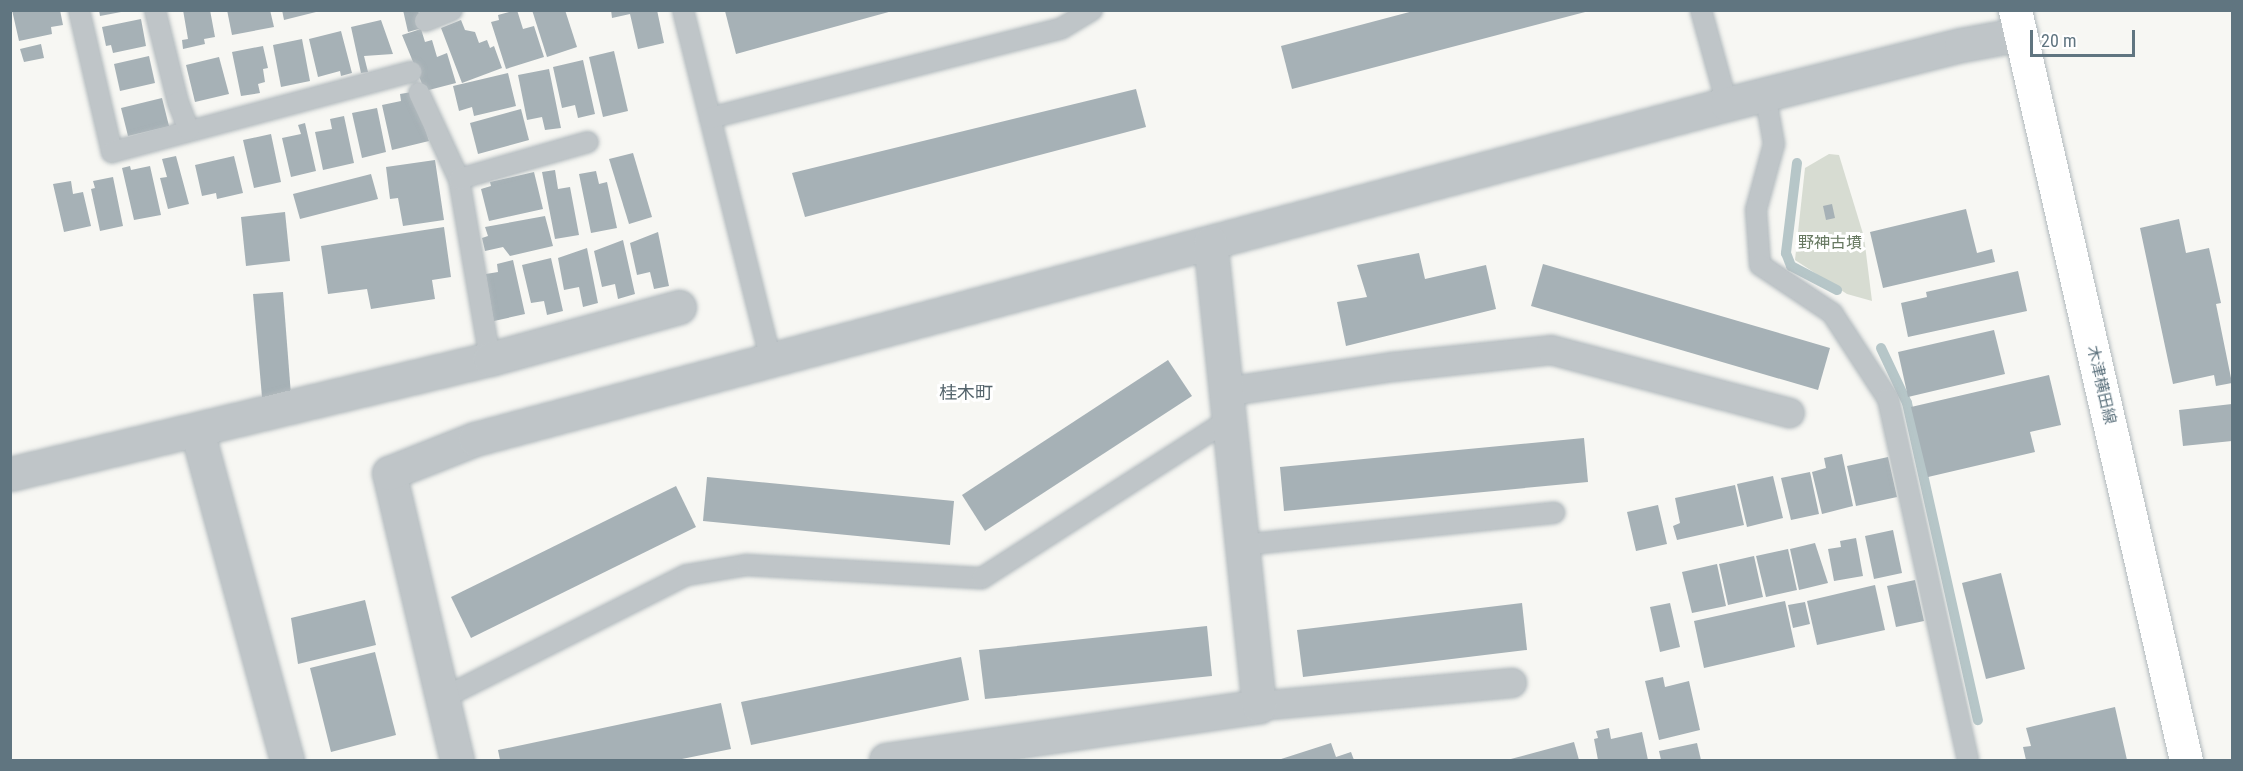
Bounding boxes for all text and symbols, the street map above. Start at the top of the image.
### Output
scale bar [2033,18,2138,56]
text: 20 m [2041,30,2076,51]
park label: 野神古墳 [1798,233,1862,253]
street label: 木津横田線 [2083,344,2119,426]
district label: 桂木町 [939,382,993,404]

